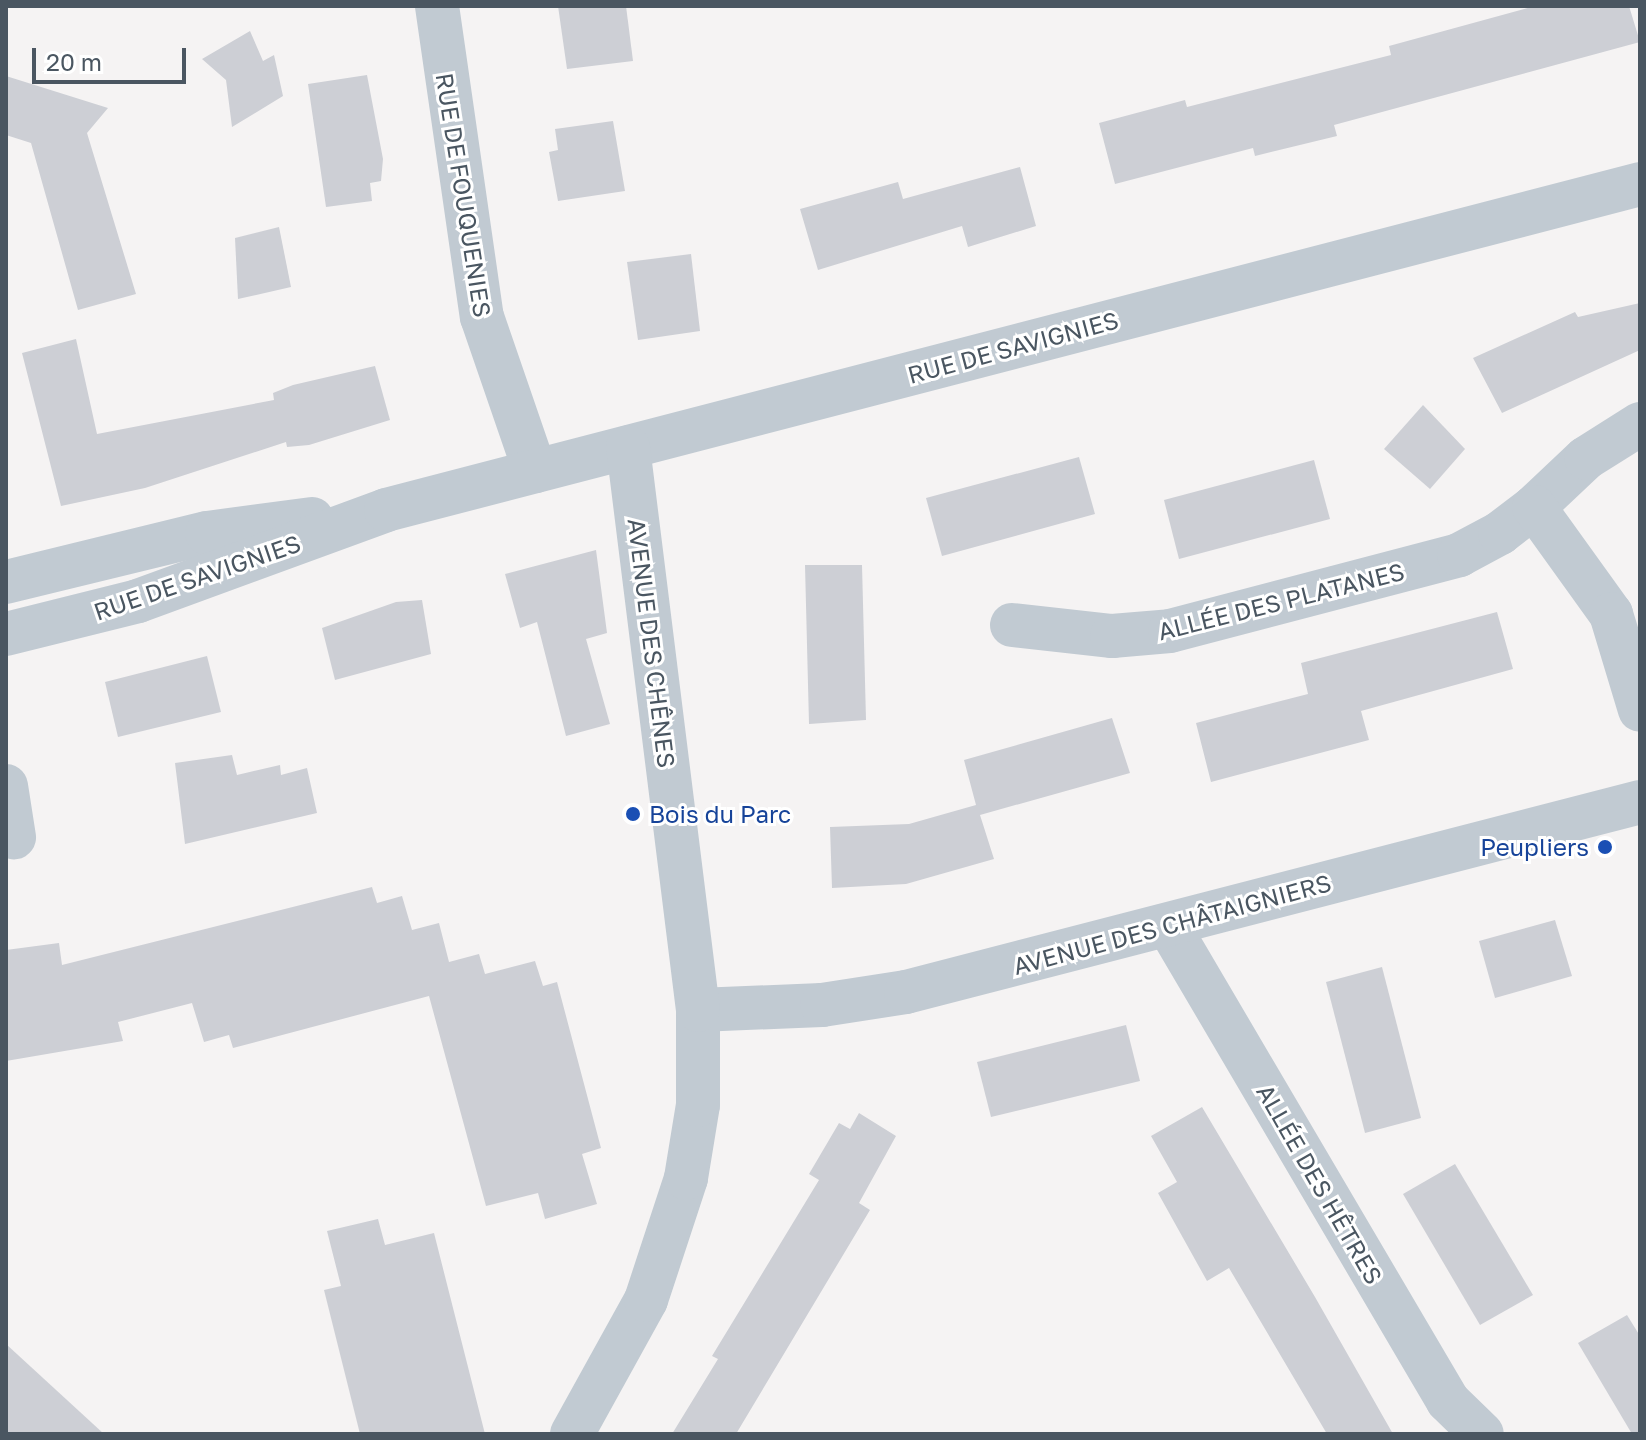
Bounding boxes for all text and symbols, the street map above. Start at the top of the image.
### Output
scale bar [36,32,190,82]
text: 20 m [46,47,102,76]
street label: RUE DE FOUQUENIES [430,71,498,319]
street label: RUE DE SAVIGNIES [904,305,1122,389]
street label: AVENUE DES CHÊNES [622,517,682,769]
street label: RUE DE SAVIGNIES [90,528,304,626]
street label: ALLÉE DES PLATANES [1155,556,1407,646]
place label: Bois du Parc [649,800,791,828]
marker: Bois du Parc [624,805,642,823]
place label: Peupliers [1480,833,1589,861]
marker: Peupliers [1596,838,1614,856]
street label: AVENUE DES CHÂTAIGNIERS [1010,868,1334,980]
street label: ALLÉE DES HÊTRES [1251,1079,1389,1289]

